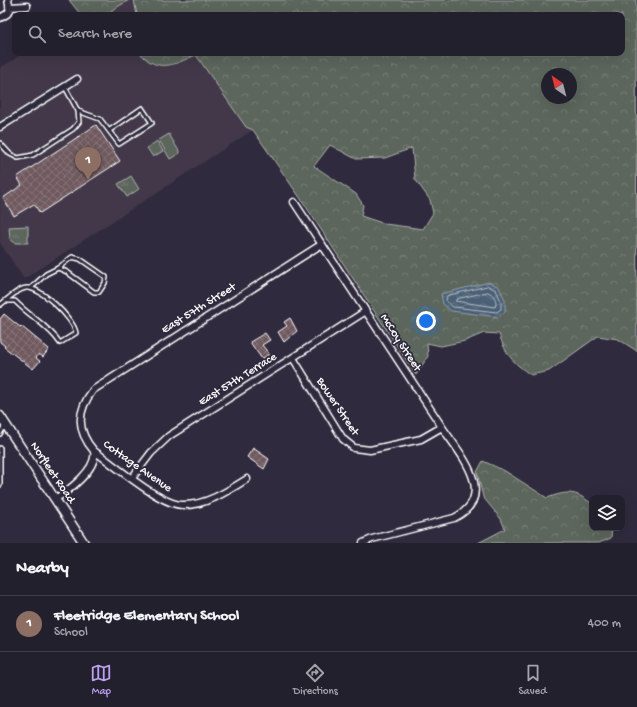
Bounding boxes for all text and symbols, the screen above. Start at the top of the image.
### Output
search box [12,12,625,56]
icon: search [26,23,48,45]
text: Search here [58,25,132,43]
north arrow [541,68,577,104]
pin: 1 [75,147,101,180]
street label: East 57th Street [159,280,240,337]
your location [416,311,436,331]
street label: McCoy Street [376,312,424,375]
street label: East 57th Terrace [196,350,280,410]
street label: Bower Street [312,375,362,440]
street label: Cottage Avenue [100,438,175,496]
street label: Norfleet Road [26,440,78,507]
map controls [589,495,625,531]
button: layers [589,495,625,531]
text: Nearby [16,559,69,579]
text: Fleetridge Elementary School [54,607,239,625]
text: 1 [26,616,32,631]
text: 400 m [588,616,621,631]
text: School [54,625,88,640]
tab: Map [90,662,112,698]
tab: Directions [293,662,338,698]
tab: Saved [518,662,547,698]

